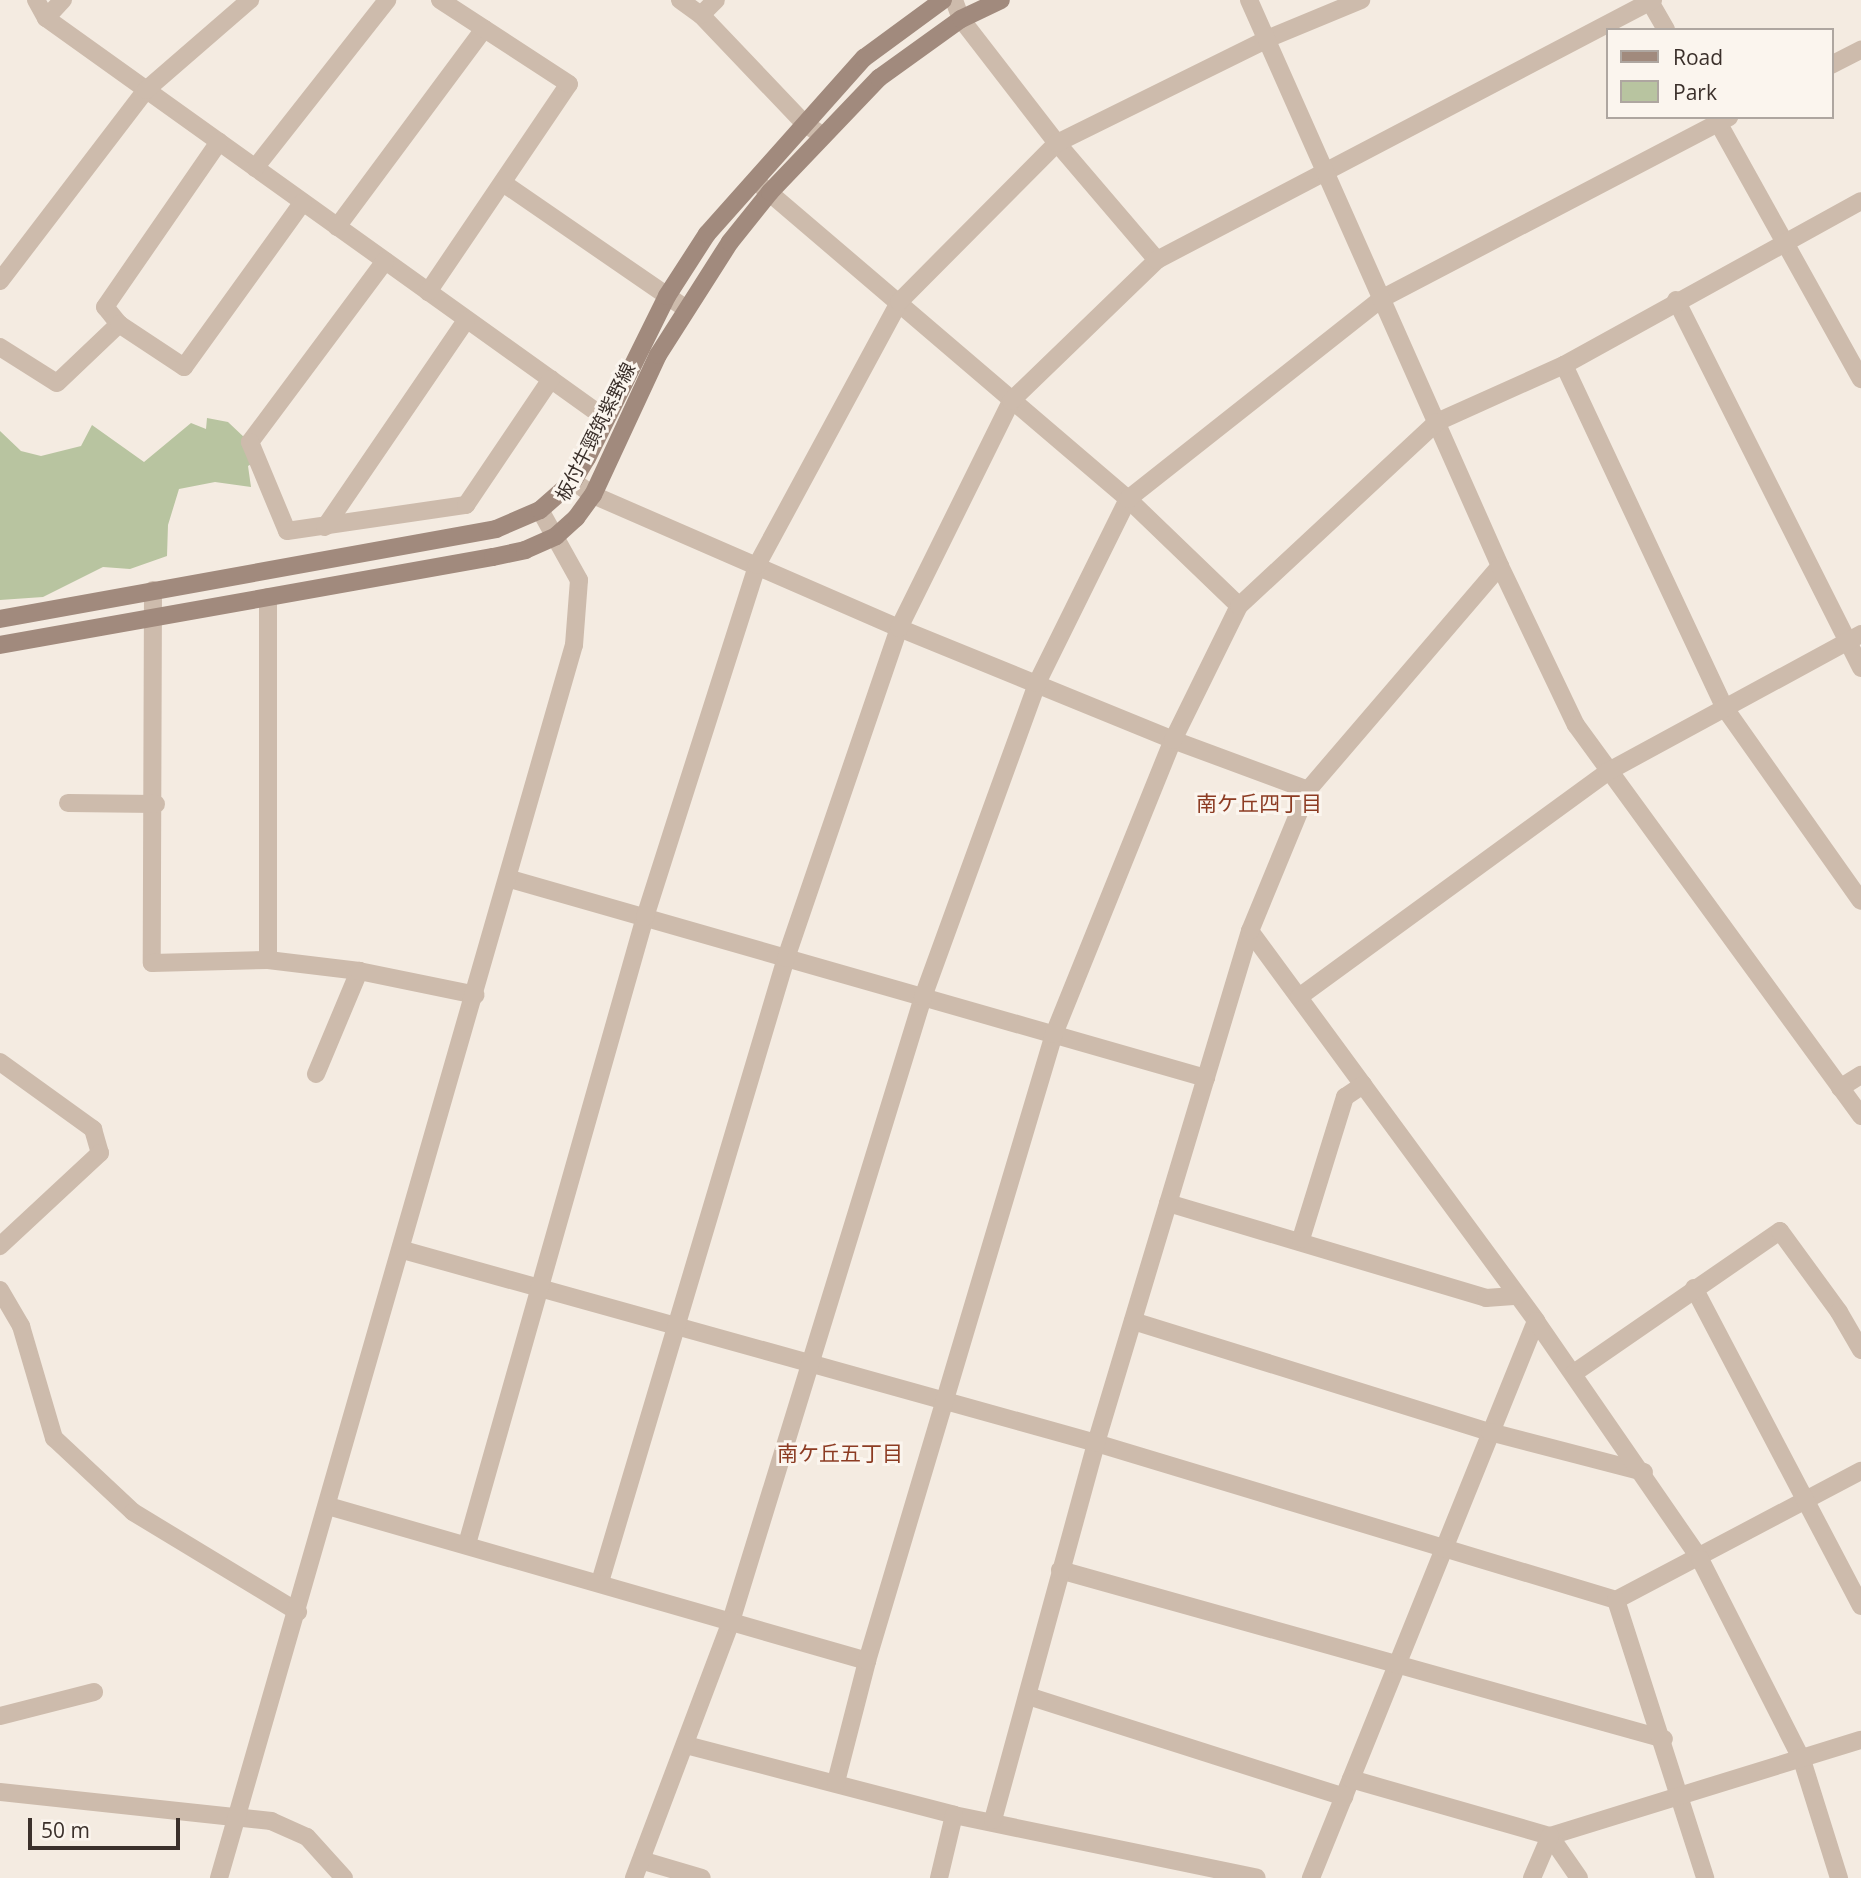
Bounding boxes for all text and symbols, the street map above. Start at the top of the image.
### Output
legend [1605,28,1833,119]
text: Road [1673,43,1723,71]
text: Park [1673,78,1717,106]
street label: 板付牛頸筑紫野線 [551,359,641,505]
district label: 南ケ丘四丁目 [1196,790,1322,816]
district label: 南ケ丘五丁目 [777,1440,903,1466]
scale bar [32,1804,184,1848]
text: 50 m [41,1816,90,1844]

